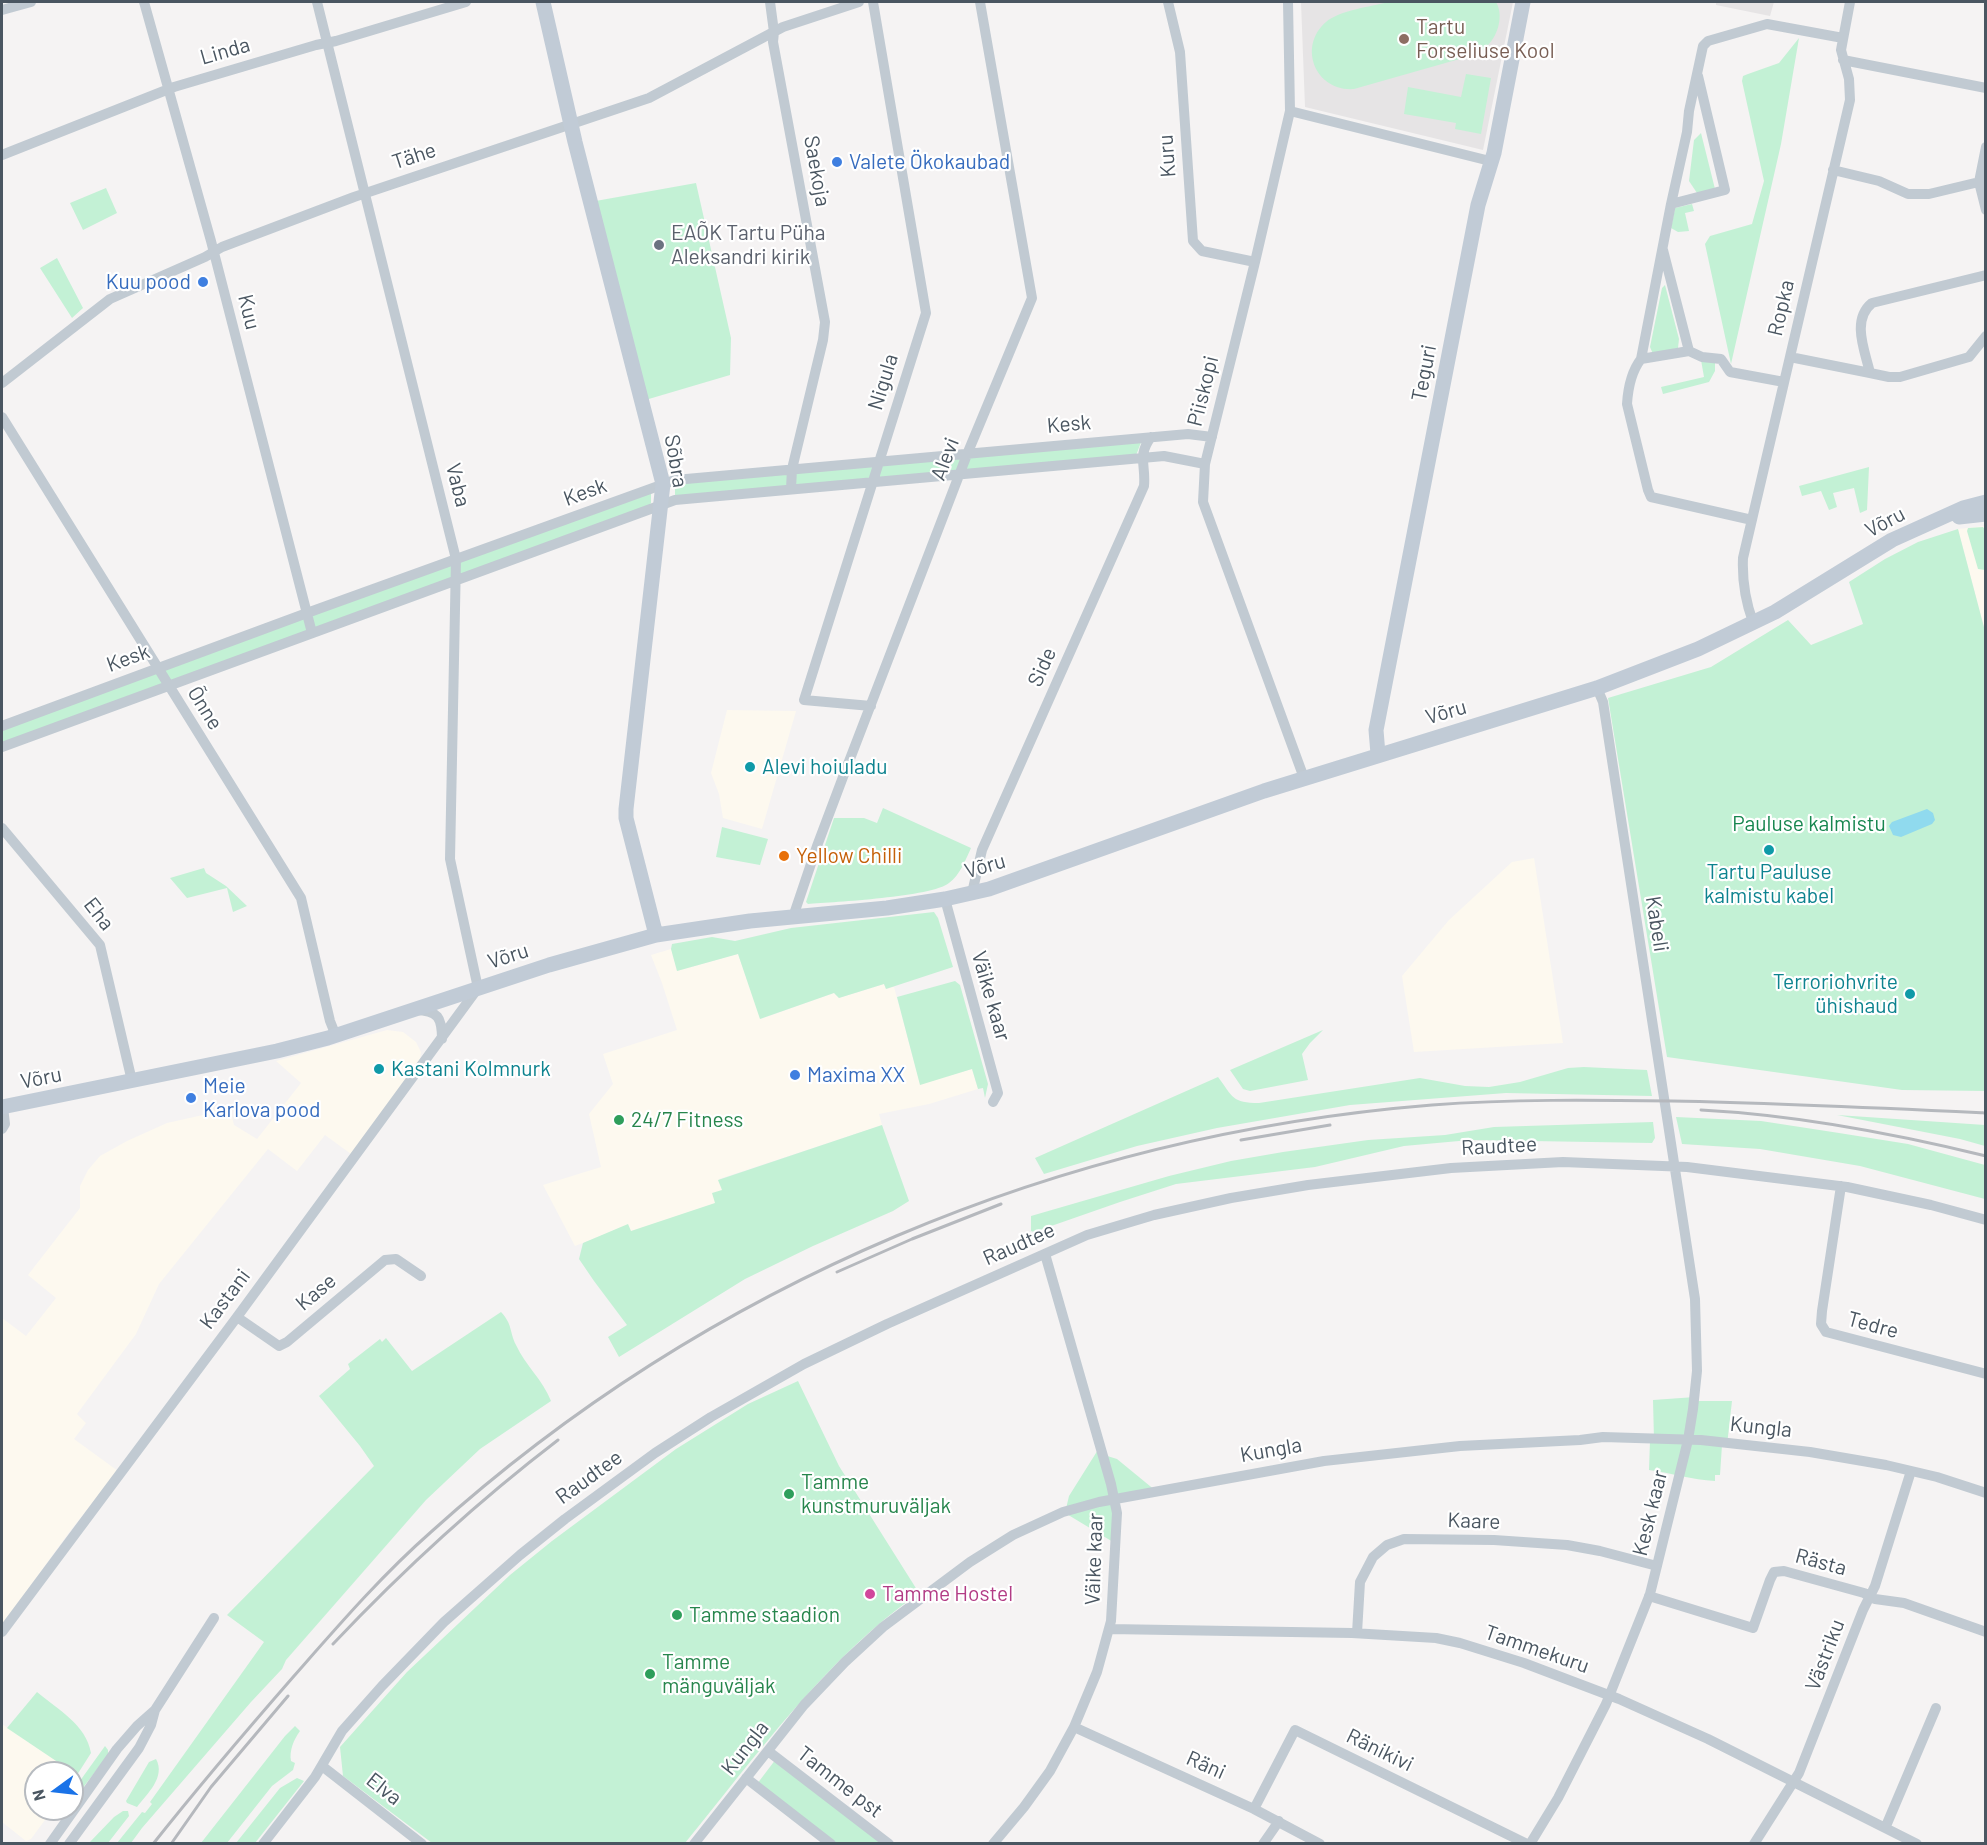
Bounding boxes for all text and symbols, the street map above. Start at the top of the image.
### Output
place label: Tartu Forseliuse Kool [1416,14,1555,64]
street label: Linda [197,32,253,70]
marker: Tartu Forseliuse Kool [1397,32,1411,46]
street label: Saekoja [798,134,836,208]
street label: Kuru [1153,134,1181,178]
street label: Tähe [389,137,439,175]
place label: Valete Ökokaubad [849,149,1010,175]
marker: Valete Ökokaubad [830,155,844,169]
place label: EAÕK Tartu Püha Aleksandri kirik [671,220,825,270]
marker: EAÕK Tartu Püha Aleksandri kirik [652,238,666,252]
place label: Kuu pood [106,269,191,295]
marker: Kuu pood [196,275,210,289]
street label: Ropka [1762,277,1800,339]
street label: Kuu [232,292,266,332]
street label: Teguri [1406,343,1442,403]
street label: Nigula [863,351,903,413]
street label: Piiskopi [1182,353,1224,429]
street label: Kesk [1046,410,1092,438]
street label: Sõbra [659,433,693,489]
street label: Alevi [925,434,965,484]
street label: Vaba [440,460,476,510]
street label: Kesk [560,473,610,511]
street label: Võru [1861,501,1909,543]
street label: Kesk [103,639,153,677]
street label: Side [1022,643,1062,691]
street label: Õnne [182,682,228,734]
street label: Võru [1423,694,1469,730]
place label: Alevi hoiuladu [762,754,888,780]
marker: Alevi hoiuladu [743,760,757,774]
park label: Pauluse kalmistu [1732,811,1886,837]
place label: Yellow Chilli [796,843,902,869]
marker: Tartu Pauluse kalmistu kabel [1762,843,1776,857]
street label: Võru [962,848,1008,884]
marker: Yellow Chilli [777,849,791,863]
place label: Tartu Pauluse kalmistu kabel [1704,859,1834,909]
street label: Eha [78,893,120,935]
street label: Kabeli [1640,894,1674,954]
street label: Võru [484,938,532,974]
street label: Väike kaar [966,948,1016,1044]
place label: Terroriohvrite ühishaud [1773,969,1898,1019]
marker: Terroriohvrite ühishaud [1903,987,1917,1001]
place label: Kastani Kolmnurk [391,1056,551,1082]
street label: Võru [18,1062,64,1094]
marker: Kastani Kolmnurk [372,1062,386,1076]
place label: Maxima XX [807,1062,905,1088]
marker: Maxima XX [788,1068,802,1082]
place label: Meie Karlova pood [203,1073,321,1123]
marker: Meie Karlova pood [184,1091,198,1105]
place label: 24/7 Fitness [631,1107,743,1133]
marker: 24/7 Fitness [612,1113,626,1127]
street label: Raudtee [1460,1131,1538,1161]
street label: Raudtee [979,1217,1059,1271]
street label: Kastani [194,1264,256,1334]
street label: Kase [291,1268,341,1316]
street label: Tedre [1845,1306,1901,1344]
street label: Kungla [1729,1411,1793,1443]
street label: Kungla [1238,1432,1304,1468]
street label: Raudtee [551,1444,627,1510]
street label: Kesk kaar [1627,1467,1673,1559]
place label: Tamme kunstmuruväljak [801,1469,951,1519]
marker: Tamme kunstmuruväljak [782,1487,796,1501]
street label: Kaare [1447,1507,1501,1535]
street label: Väike kaar [1080,1512,1108,1606]
street label: Rästa [1793,1543,1849,1581]
place label: Tamme Hostel [882,1581,1013,1607]
marker: Tamme Hostel [863,1587,877,1601]
place label: Tamme staadion [689,1602,840,1628]
marker: Tamme staadion [670,1608,684,1622]
street label: Västriku [1800,1616,1850,1694]
street label: Tammekuru [1481,1619,1593,1679]
place label: Tamme mänguväljak [662,1649,776,1699]
marker: Tamme mänguväljak [643,1667,657,1681]
street label: Kungla [716,1716,774,1780]
street label: Ränikivi [1342,1723,1418,1777]
street label: Tamme pst [792,1741,888,1823]
street label: Räni [1182,1745,1230,1785]
north arrow [24,1761,84,1821]
street label: Elva [361,1767,407,1811]
text: N [28,1788,49,1803]

